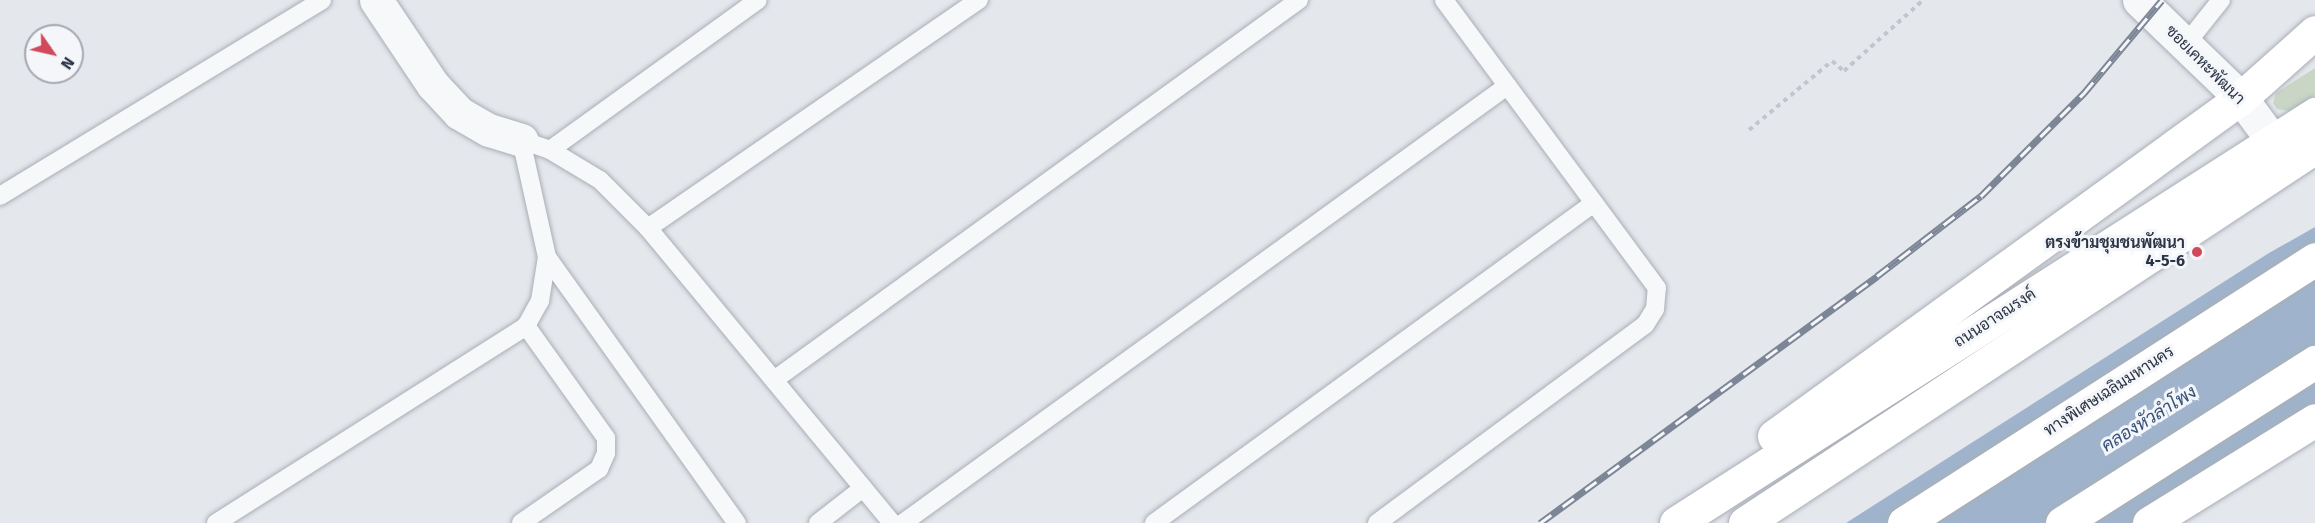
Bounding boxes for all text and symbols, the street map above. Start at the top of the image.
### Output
street label: ซอยเคหะพัฒนา [2161,21,2249,109]
north arrow [24,24,84,84]
text: N [57,54,79,73]
place label: ตรงข้ามชุมชนพัฒนา 4-5-6 [2045,233,2185,271]
marker: ตรงข้ามชุมชนพัฒนา 4-5-6 [2190,245,2204,259]
street label: ถนนอาจณรงค์ [1950,284,2040,352]
street label: ทางพิเศษเฉลิมมหานคร [2040,342,2178,440]
water label: คลองหัวลำโพง [2098,381,2200,457]

